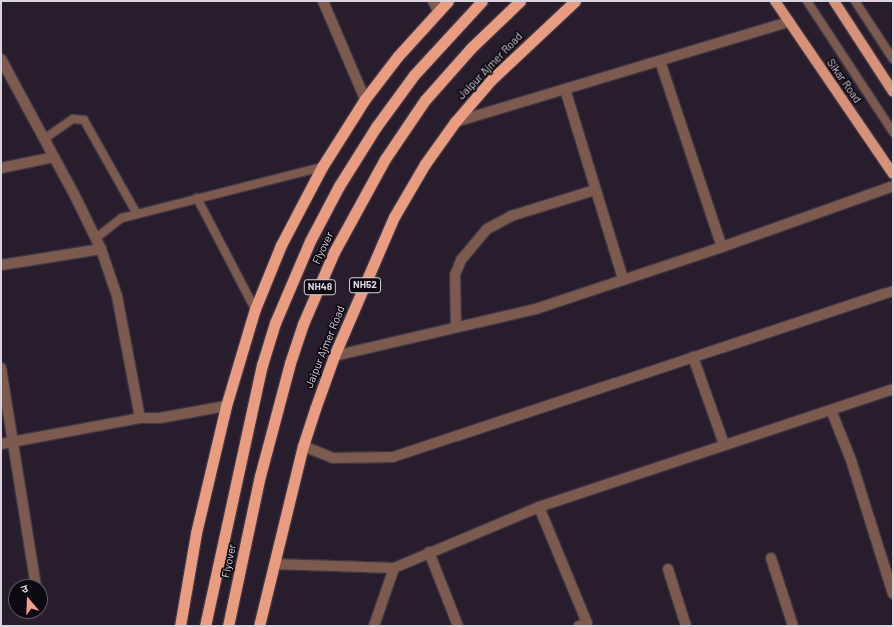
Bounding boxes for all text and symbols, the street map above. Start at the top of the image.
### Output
street label: Jaipur Ajmer Road [455,30,525,102]
street label: Sikar Road [824,56,864,106]
street label: Flyover [310,230,336,266]
road number: NH52 [349,277,381,293]
road number: NH48 [303,279,337,295]
street label: Jaipur Ajmer Road [302,304,348,390]
street label: Flyover [219,543,239,579]
north arrow [8,579,48,619]
text: उ [19,581,29,595]

